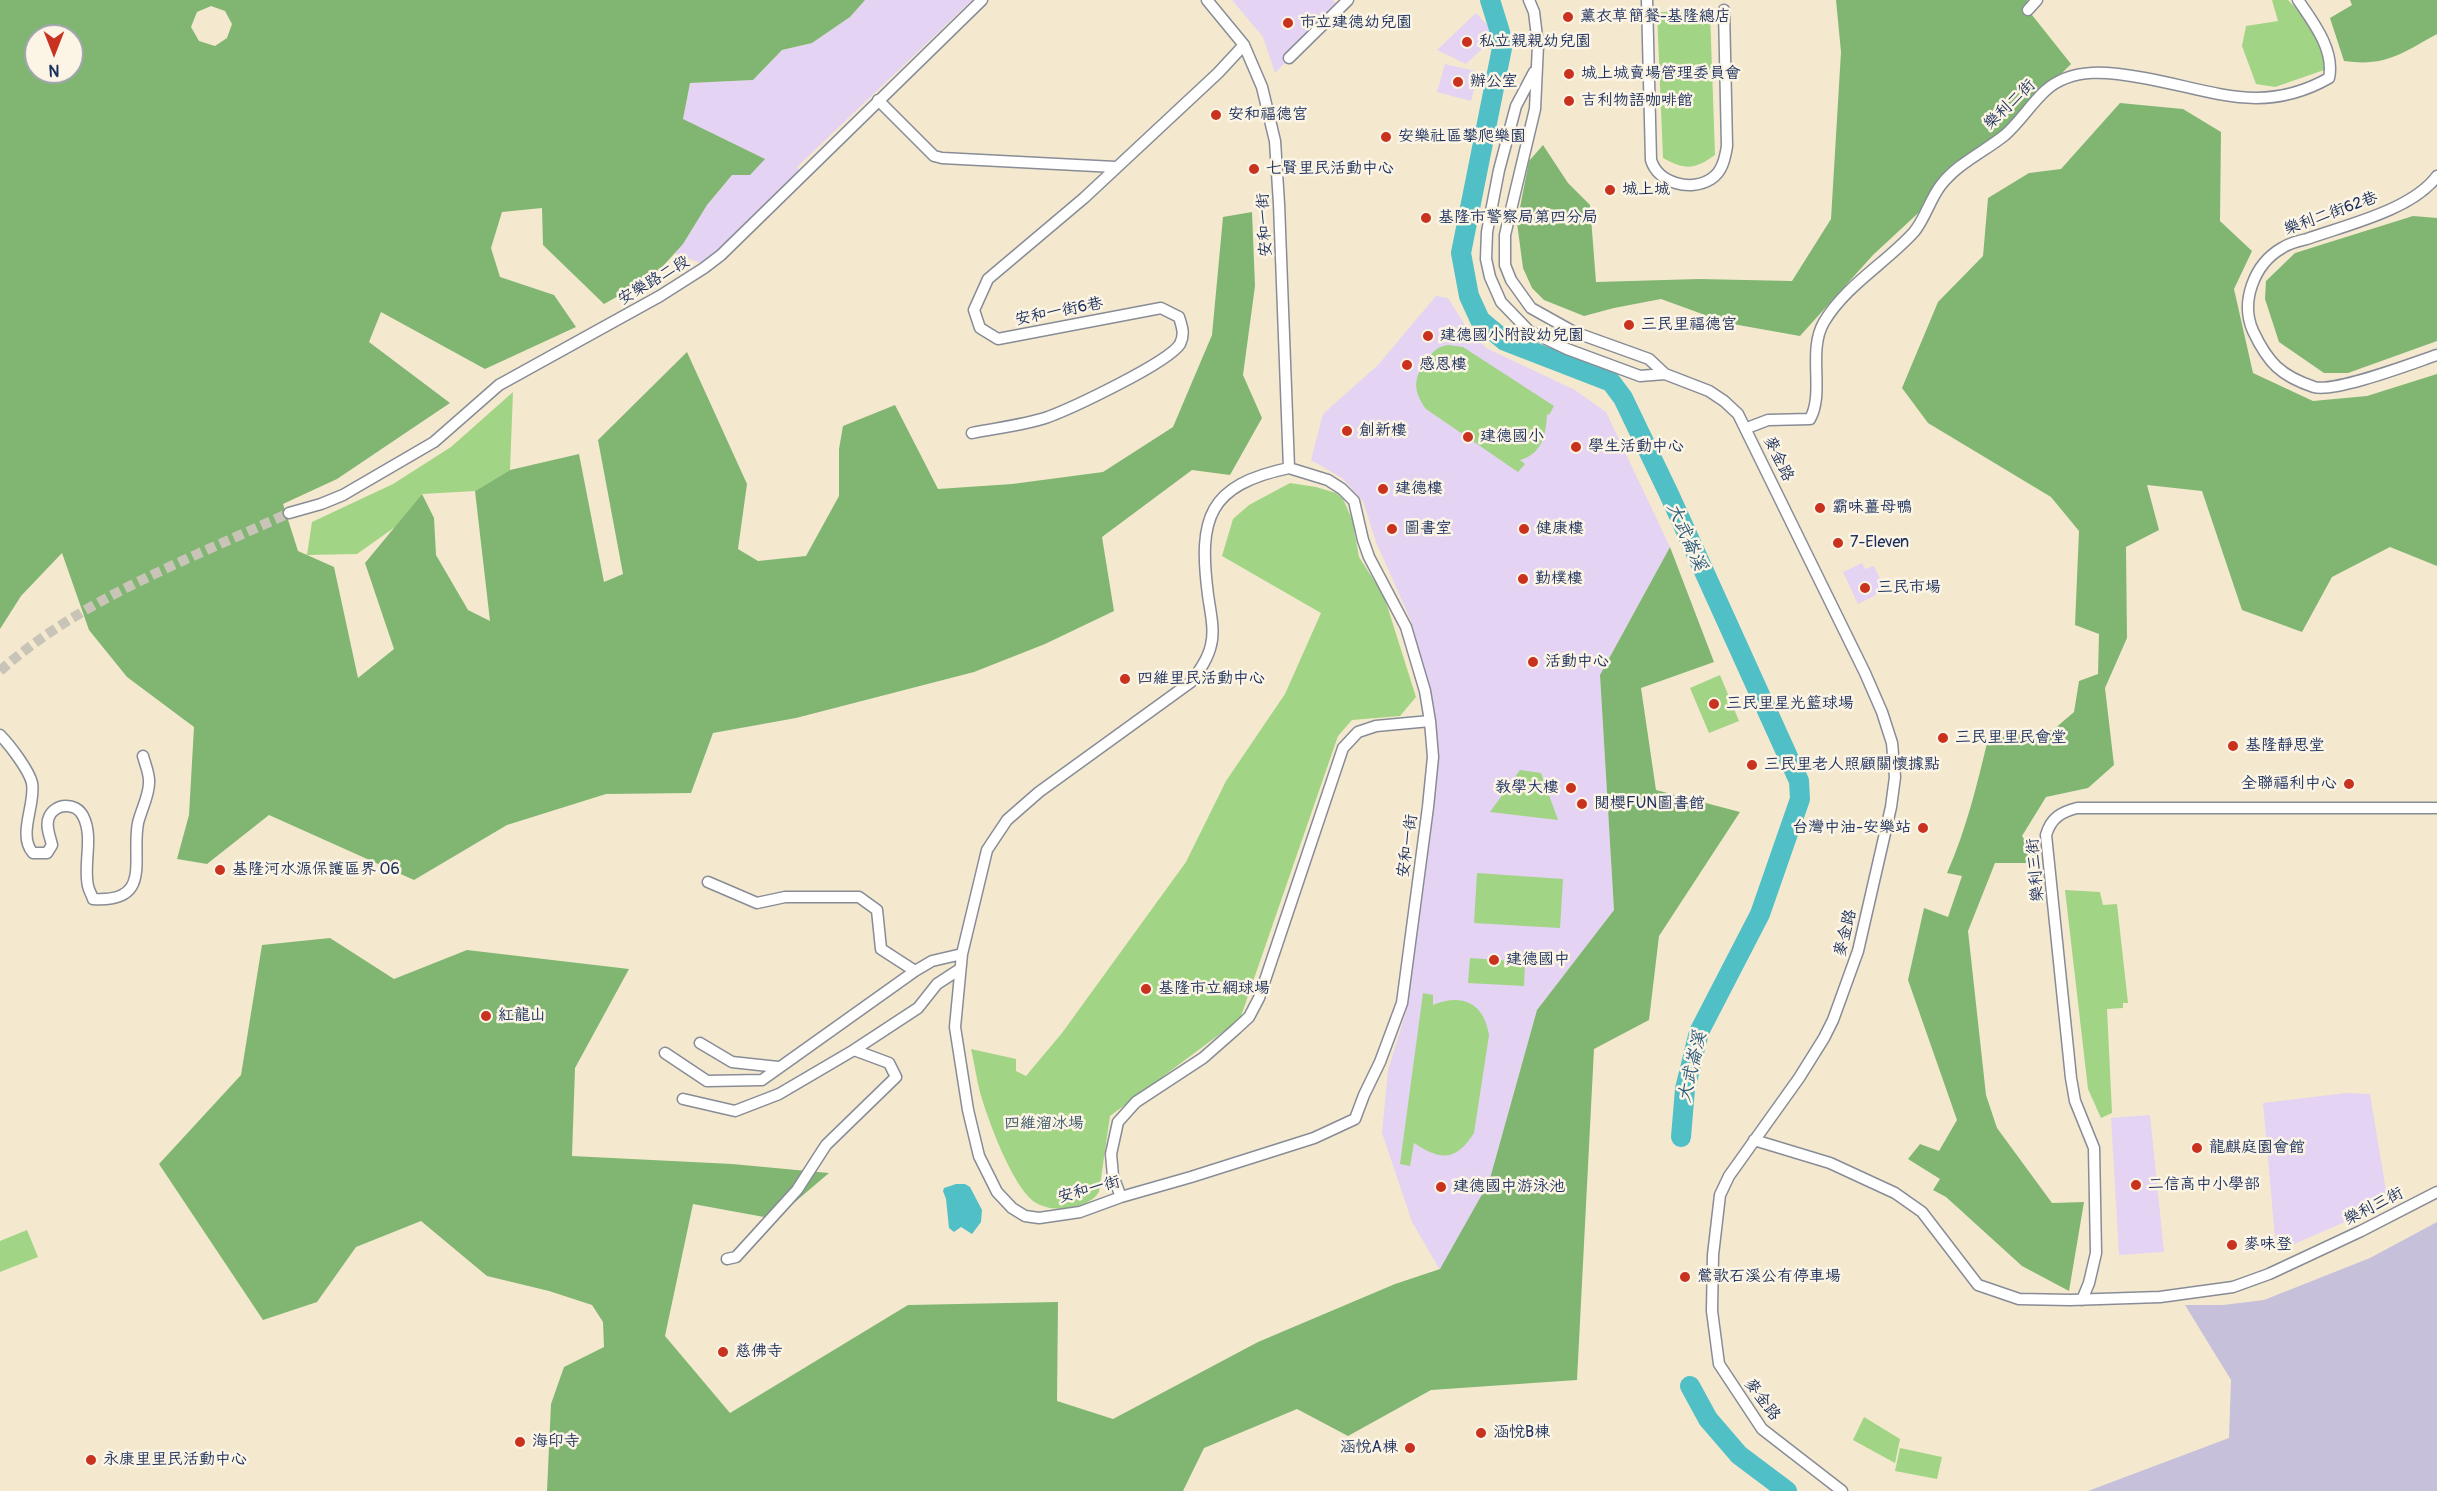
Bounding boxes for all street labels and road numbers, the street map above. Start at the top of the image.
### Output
street label: 樂利二街 [1980,76,2040,134]
street label: 樂利二街62巷 [2282,188,2380,240]
street label: 安和一街 [1254,193,1276,257]
street label: 安樂路二段 [615,252,693,310]
street label: 安和一街6巷 [1013,294,1105,330]
street label: 麥金路 [1759,433,1797,485]
street label: 安和一街 [1394,813,1422,879]
street label: 樂利三街 [2024,837,2048,903]
street label: 麥金路 [1831,907,1861,959]
street label: 安和一街 [1056,1172,1122,1208]
street label: 樂利三街 [2341,1184,2407,1230]
street label: 麥金路 [1740,1375,1784,1425]

